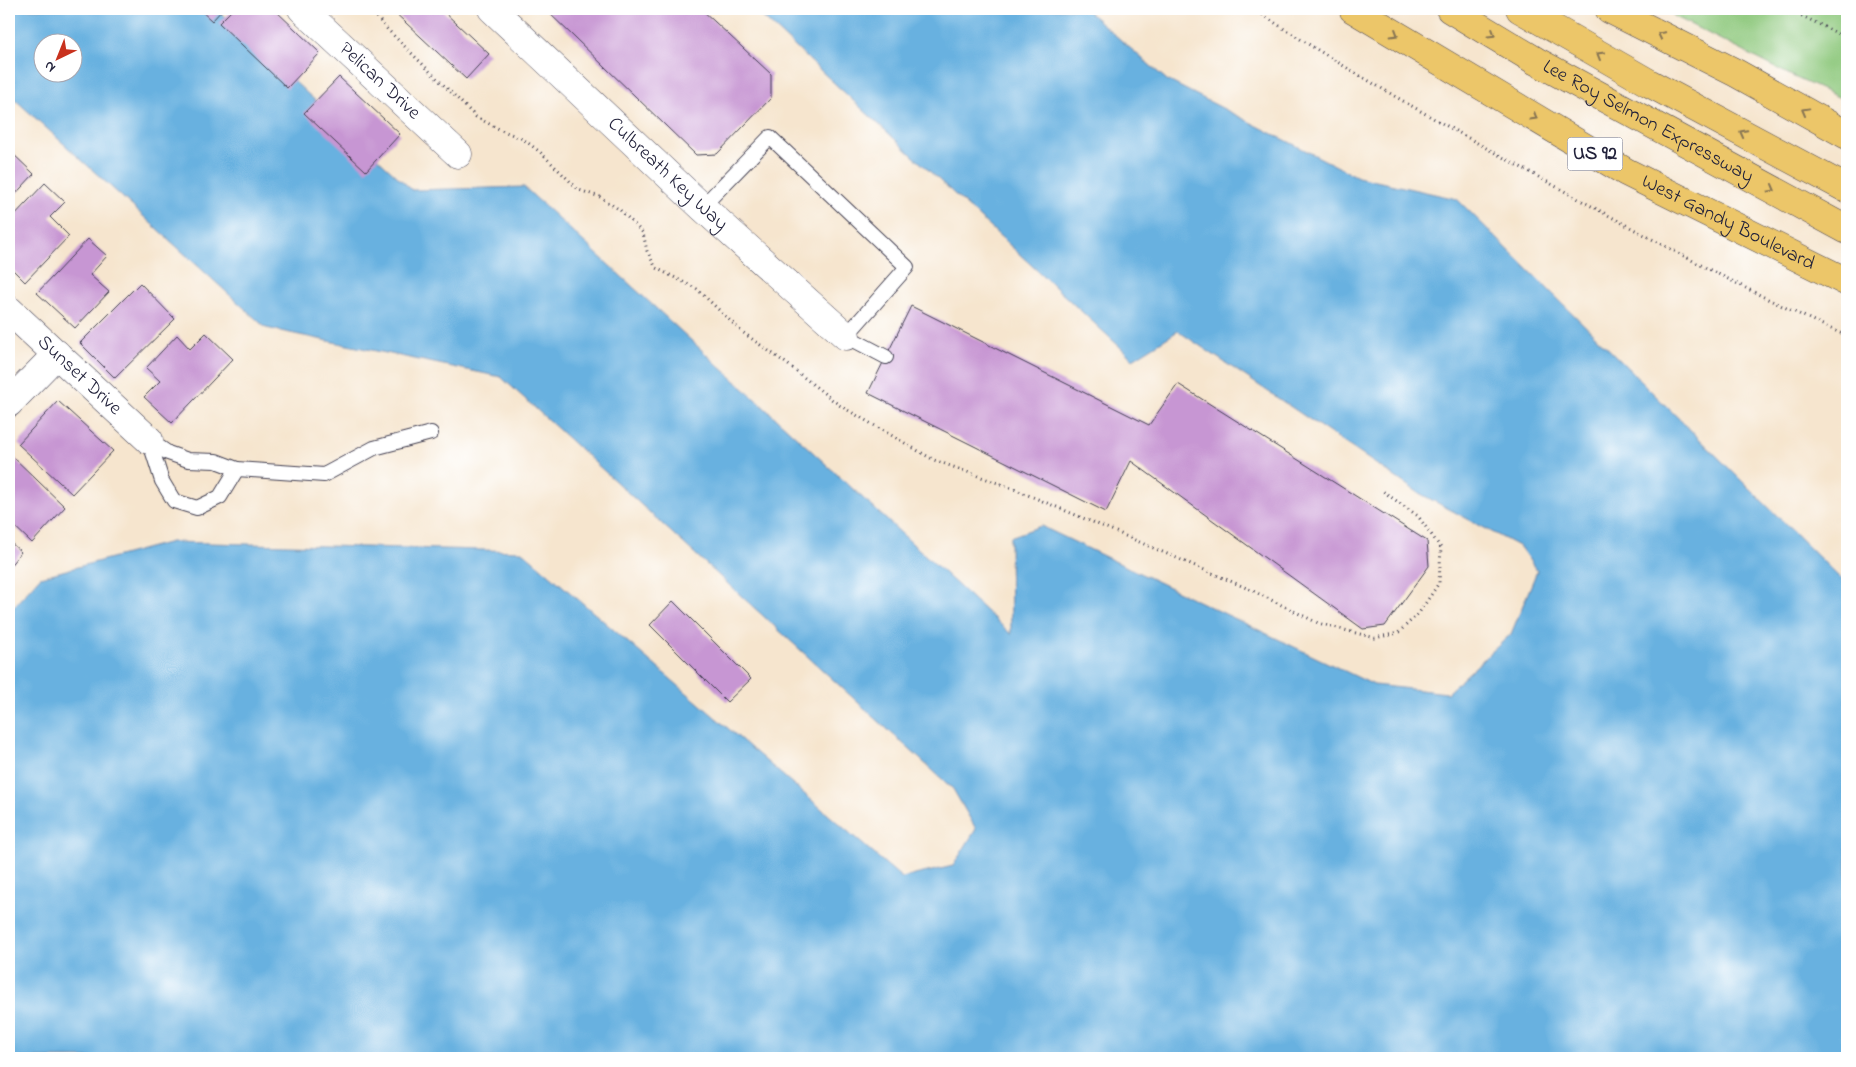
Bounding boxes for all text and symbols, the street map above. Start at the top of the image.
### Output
one-way arrow [1389,27,1398,37]
one-way arrow [1487,28,1496,38]
one-way arrow [1657,31,1666,41]
north arrow [32,32,82,82]
street label: Pelican Drive [332,36,427,127]
one-way arrow [1596,51,1605,61]
street label: Lee Roy Selmon Expressway [1537,53,1759,191]
text: N [40,56,61,77]
one-way arrow [1801,107,1810,117]
street label: Culbreath Key Way [601,110,734,238]
one-way arrow [1529,111,1538,121]
one-way arrow [1739,129,1748,139]
road number: US 92 [1568,138,1622,170]
street label: West Gandy Boulevard [1636,167,1820,278]
one-way arrow [1767,183,1776,193]
street label: Sunset Drive [30,328,128,422]

